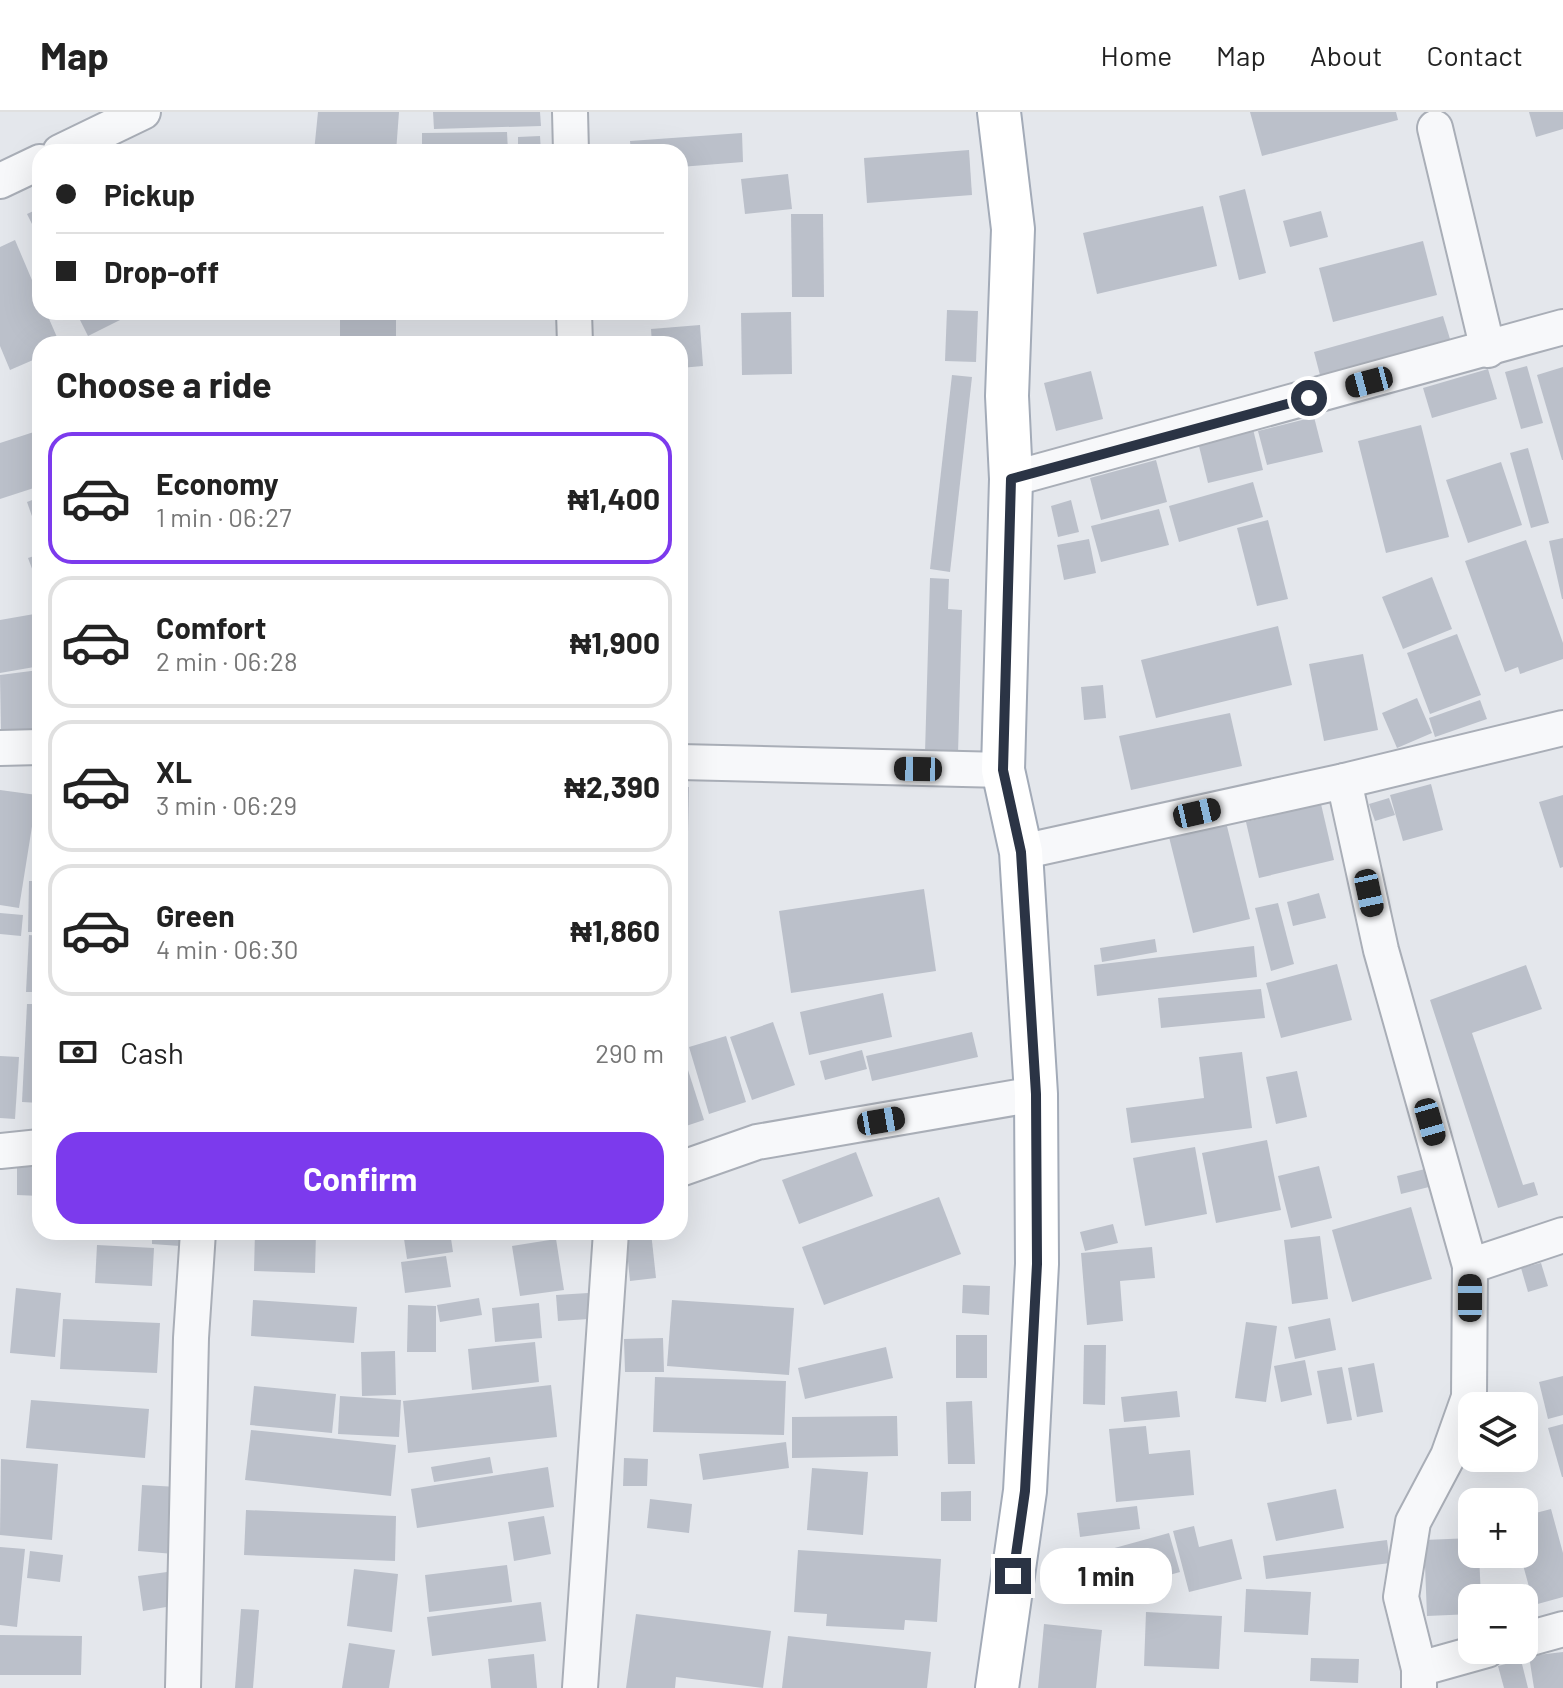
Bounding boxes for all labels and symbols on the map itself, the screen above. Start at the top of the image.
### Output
car [1343,364,1395,400]
route start [1291,380,1327,416]
car [894,757,942,781]
car [1171,796,1223,830]
car [1352,867,1386,919]
car [1412,1096,1448,1148]
car [855,1105,907,1137]
car [1458,1274,1482,1322]
callout: 1 min [1041,1548,1173,1604]
route end [995,1558,1031,1594]

